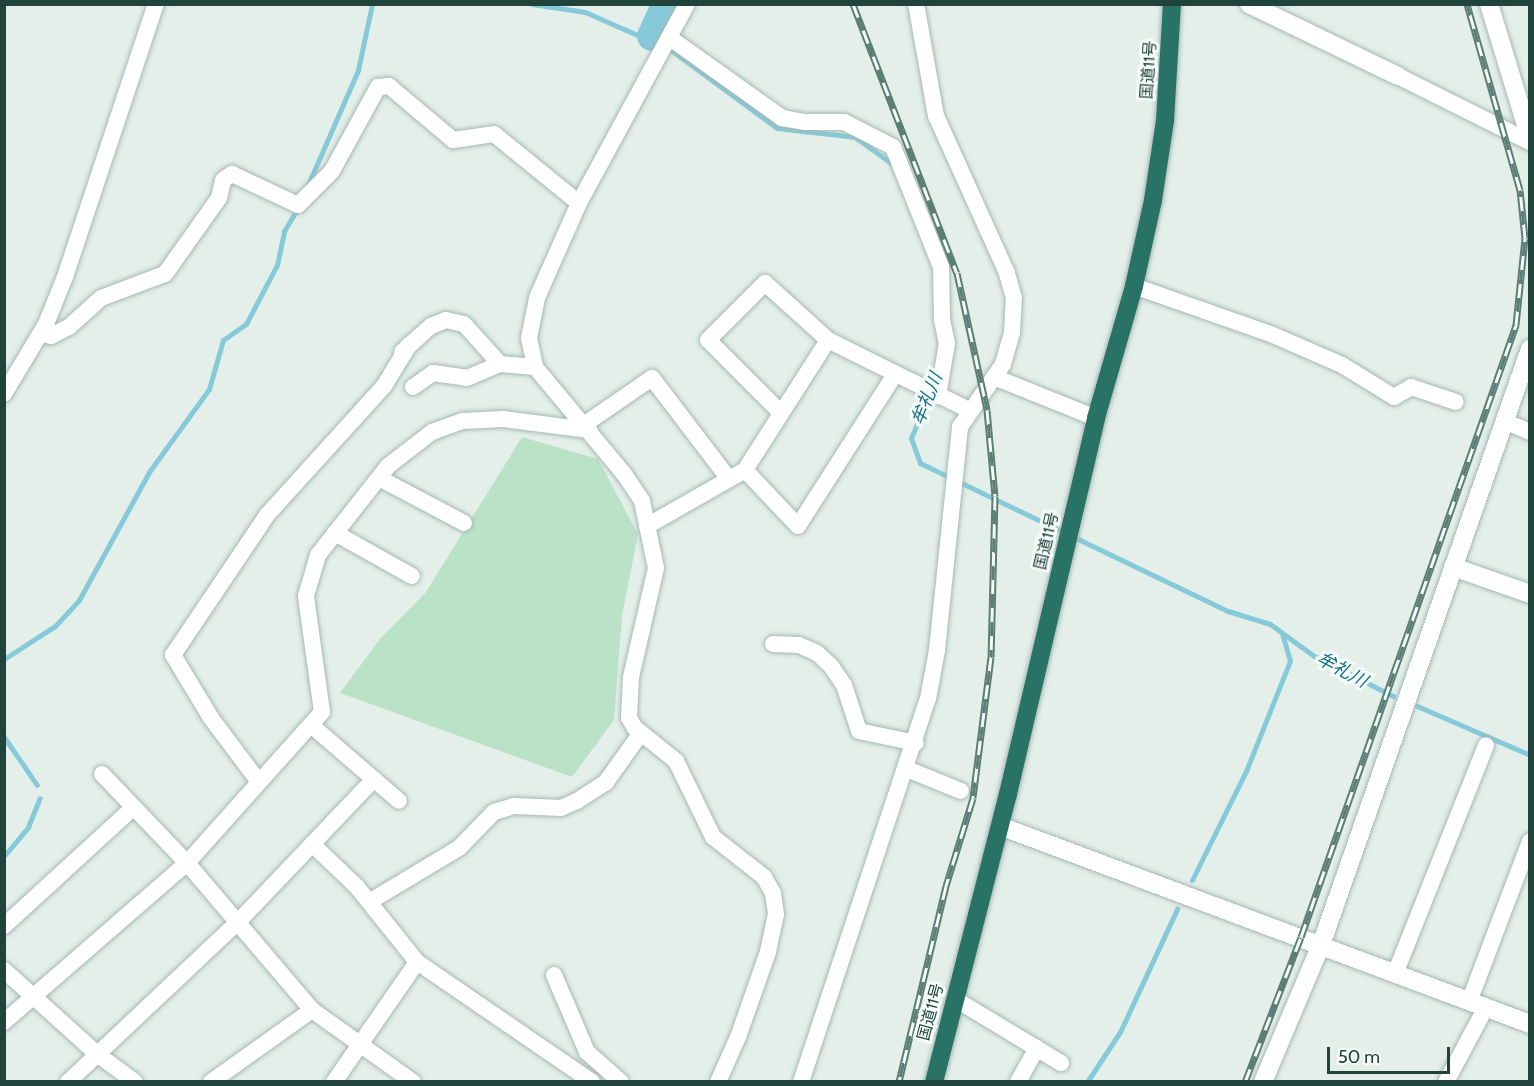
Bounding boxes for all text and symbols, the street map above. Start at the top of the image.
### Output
street label: 国道11号 [1137,40,1161,100]
water label: 牟礼川 [907,370,947,428]
street label: 国道11号 [1031,510,1063,572]
water label: 牟礼川 [1313,648,1371,692]
street label: 国道11号 [914,981,948,1043]
scale bar [1330,1035,1453,1073]
text: 50 m [1338,1046,1380,1068]

